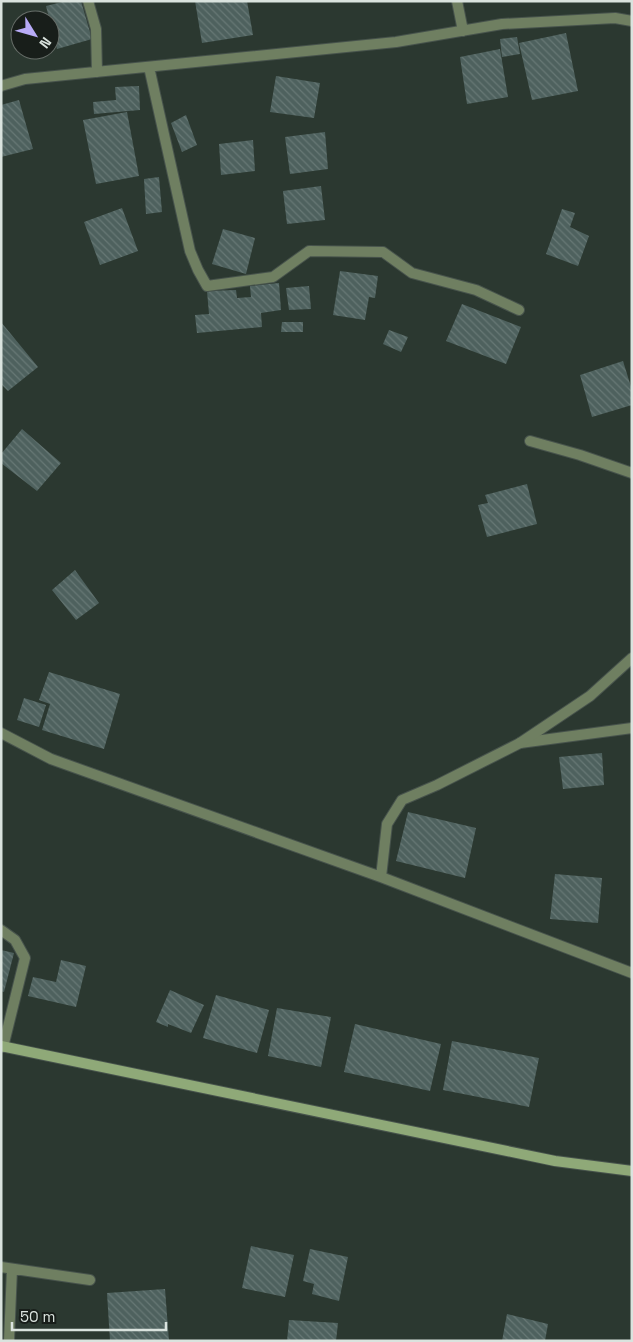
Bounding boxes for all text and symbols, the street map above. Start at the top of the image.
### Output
north arrow [10,10,60,60]
text: N [35,34,55,52]
scale bar [12,1300,166,1332]
text: 50 m [20,1307,55,1326]

